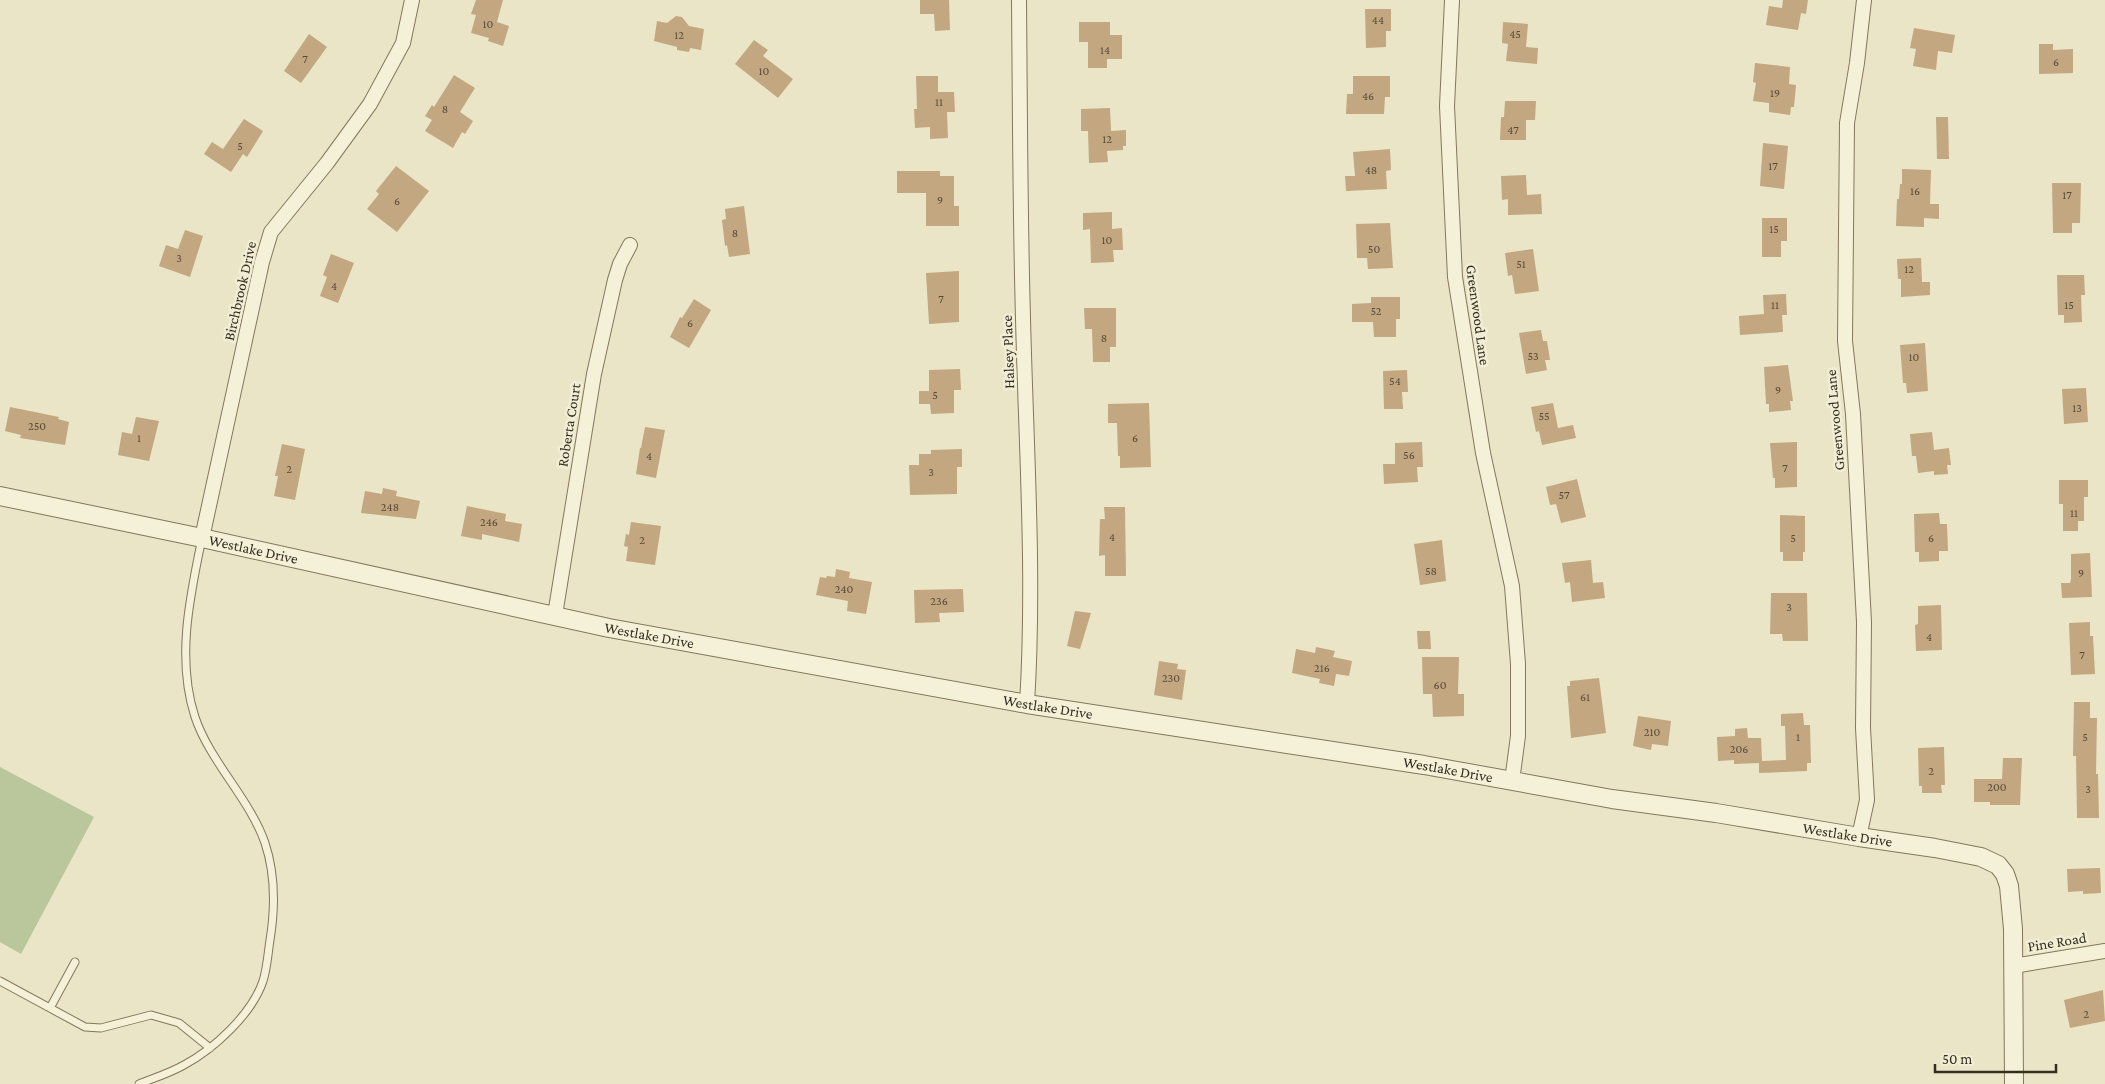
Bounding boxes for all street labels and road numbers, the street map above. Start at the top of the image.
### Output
street label: Birchbrook Drive [221,239,259,342]
street label: Greenwood Lane [1463,264,1493,367]
street label: Halsey Place [999,314,1018,389]
street label: Greenwood Lane [1823,368,1847,471]
street label: Roberta Court [555,381,584,468]
street label: Westlake Drive [207,532,300,567]
street label: Westlake Drive [603,619,696,651]
street label: Westlake Drive [1002,692,1094,722]
street label: Westlake Drive [1402,754,1494,785]
street label: Westlake Drive [1801,820,1894,850]
street label: Pine Road [2026,929,2088,955]

